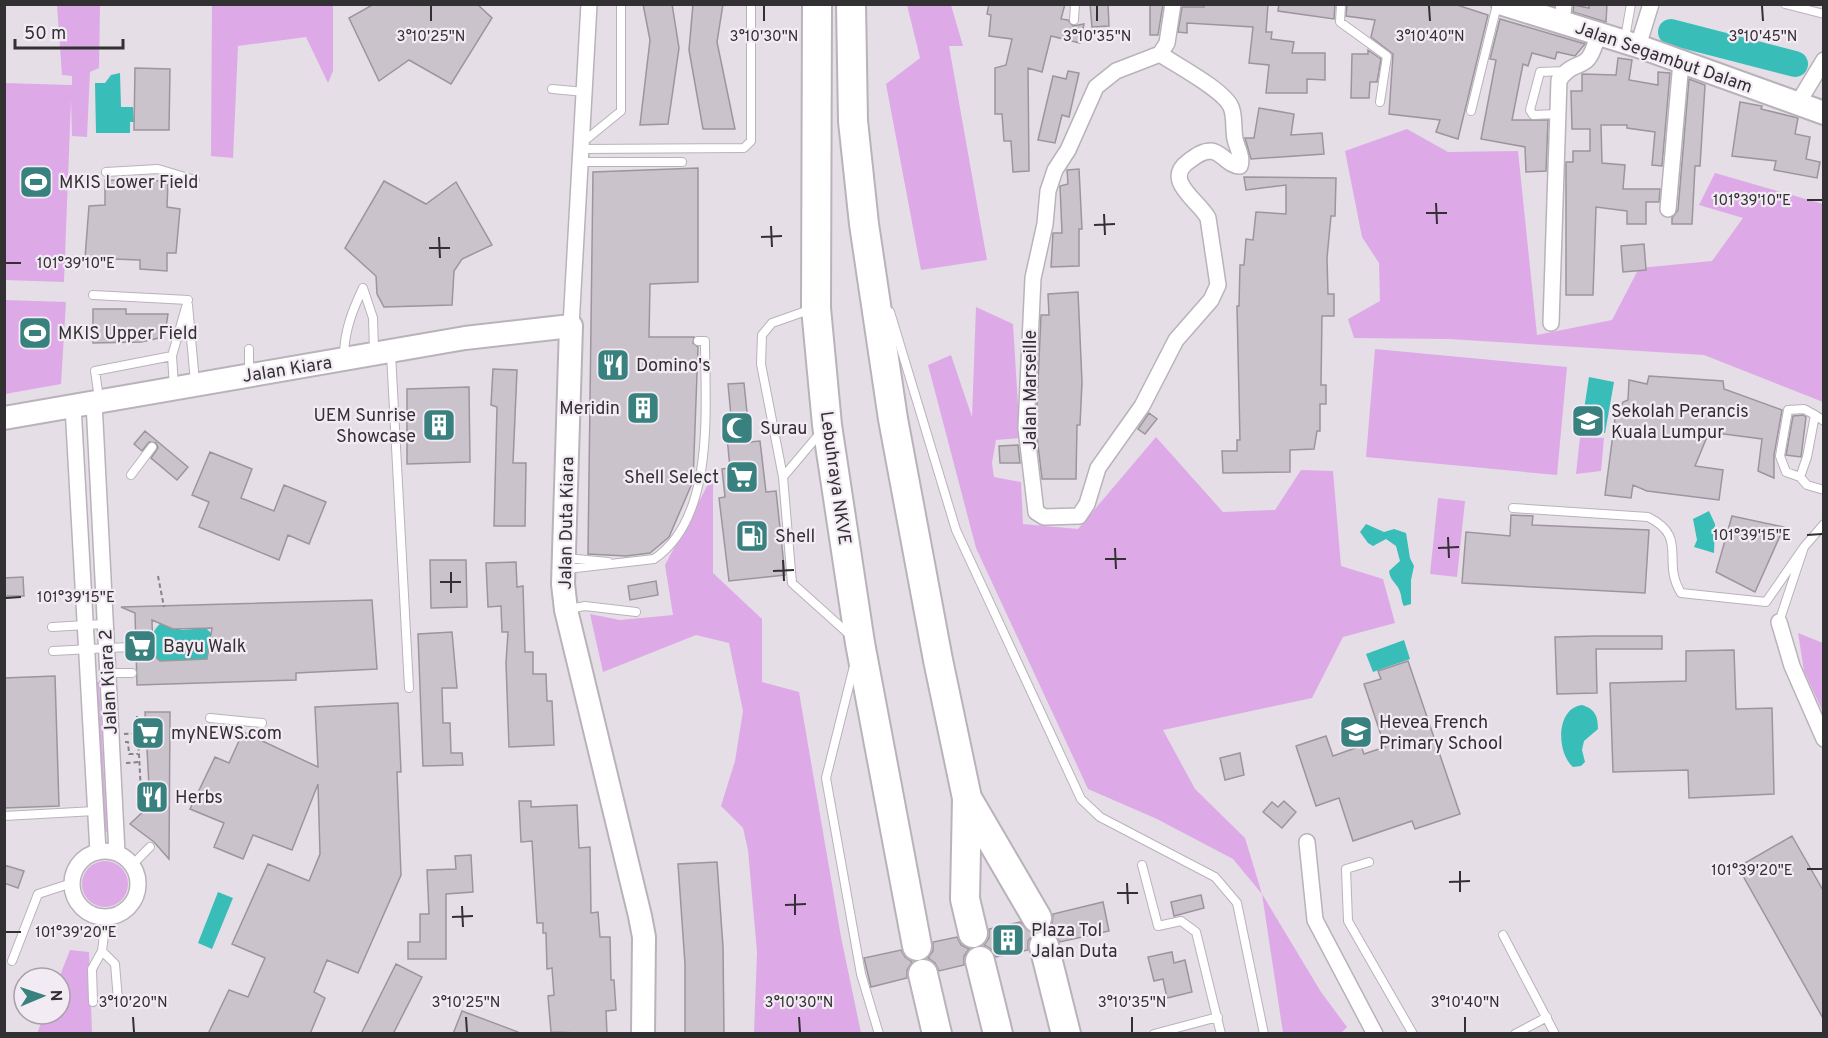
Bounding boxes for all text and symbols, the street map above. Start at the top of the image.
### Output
scale bar [15,12,123,50]
street label: Jalan Segambut Dalam [1572,17,1755,100]
text: 50 m [24,23,66,46]
text: 3°10'25"N [397,28,465,47]
text: 3°10'30"N [730,28,798,47]
text: 3°10'35"N [1063,28,1131,47]
text: 3°10'40"N [1395,28,1465,47]
text: 3°10'45"N [1729,28,1797,47]
sports icon: MKIS Lower Field [18,164,54,200]
place label: MKIS Lower Field [59,172,198,195]
text: 101°39'10"E [1713,192,1791,211]
text: 101°39'10"E [37,255,115,274]
sports icon: MKIS Upper Field [17,315,53,351]
place label: MKIS Upper Field [58,323,198,346]
street label: Jalan Marseille [1020,330,1043,450]
restaurant icon: Domino's [595,347,631,383]
street label: Jalan Kiara [241,352,334,389]
place label: Domino's [636,355,711,378]
building icon: Meridin [625,390,661,426]
place label: Meridin [559,398,620,421]
place label: Sekolah Perancis Kuala Lumpur [1611,401,1749,445]
school or university icon: Sekolah Perancis Kuala Lumpur [1570,403,1606,439]
place label: UEM Sunrise Showcase [313,405,416,449]
building icon: UEM Sunrise Showcase [421,407,457,443]
mosque icon: Surau [719,410,755,446]
street label: Lebuhraya NKVE [814,410,855,547]
place label: Surau [760,418,807,441]
street label: Jalan Duta Kiara [555,456,580,590]
supermarket icon: Shell Select [724,459,760,495]
place label: Shell Select [624,467,719,490]
fuel station icon: Shell [734,518,770,554]
place label: Shell [775,526,815,549]
text: 101°39'15"E [1713,527,1791,546]
text: 101°39'15"E [37,589,115,608]
supermarket icon: Bayu Walk [122,628,158,664]
street label: Jalan Kiara 2 [95,629,124,735]
place label: Bayu Walk [163,636,246,659]
place label: Hevea French Primary School [1379,712,1503,756]
school or university icon: Hevea French Primary School [1338,714,1374,750]
supermarket icon: myNEWS.com [130,715,166,751]
place label: myNEWS.com [171,723,282,746]
restaurant icon: Herbs [134,779,170,815]
place label: Herbs [175,787,223,810]
text: 101°39'20"E [1711,862,1793,881]
place label: Plaza Tol Jalan Duta [1031,920,1118,964]
building icon: Plaza Tol Jalan Duta [990,922,1026,958]
text: 101°39'20"E [35,924,117,943]
north arrow [12,966,72,1026]
text: N [45,989,65,1002]
text: 3°10'20"N [98,994,168,1013]
text: 3°10'25"N [432,994,500,1013]
text: 3°10'30"N [765,994,833,1013]
text: 3°10'35"N [1098,994,1166,1013]
text: 3°10'40"N [1430,994,1500,1013]

